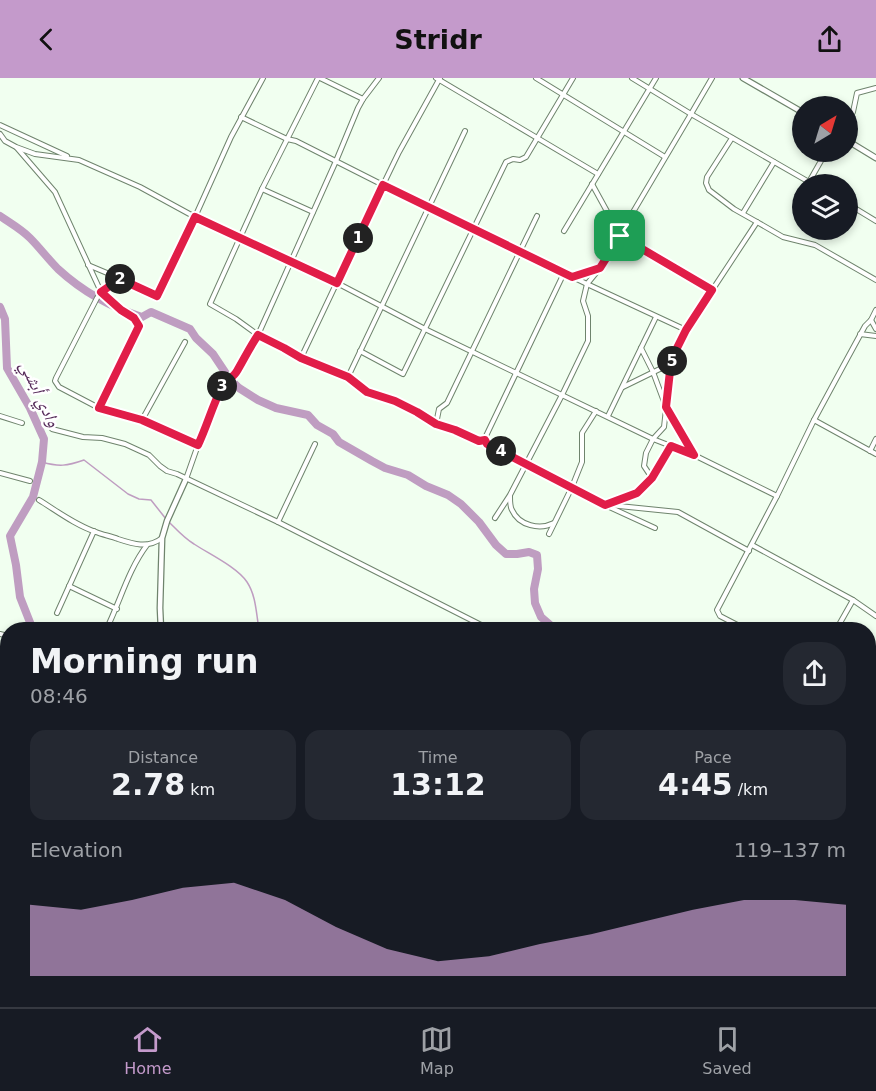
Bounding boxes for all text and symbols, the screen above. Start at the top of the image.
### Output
icon: back [30,23,63,56]
icon: share [813,23,846,56]
text: Stridr [394,24,482,55]
north arrow [792,96,858,162]
map controls [792,96,858,240]
button: layers [792,174,858,240]
pin [594,210,645,261]
icon: arrive [603,219,636,252]
pin: 1 [343,223,373,253]
text: 1 [352,228,364,247]
pin: 2 [105,264,135,294]
text: 2 [114,269,126,288]
pin: 5 [657,346,687,376]
text: 5 [666,351,678,370]
water label: وادي أبشي [12,357,65,433]
pin: 3 [207,371,237,401]
text: 3 [216,376,228,395]
pin: 4 [486,436,516,466]
text: 4 [495,441,507,460]
text: Morning run [30,642,258,681]
button: share [783,642,846,705]
text: 08:46 [30,684,88,708]
text: Distance [128,748,198,767]
text: Time [418,748,458,767]
text: Pace [694,748,732,767]
text: 2.78 [111,767,185,802]
text: 13:12 [390,767,486,802]
text: 4:45 [658,767,733,802]
text: km [185,780,215,799]
text: /km [733,780,768,799]
text: Elevation [30,838,123,862]
text: 119–137 m [734,838,846,862]
tab: Home [124,1023,172,1078]
tab: Map [420,1023,454,1078]
tab: Saved [702,1023,752,1078]

